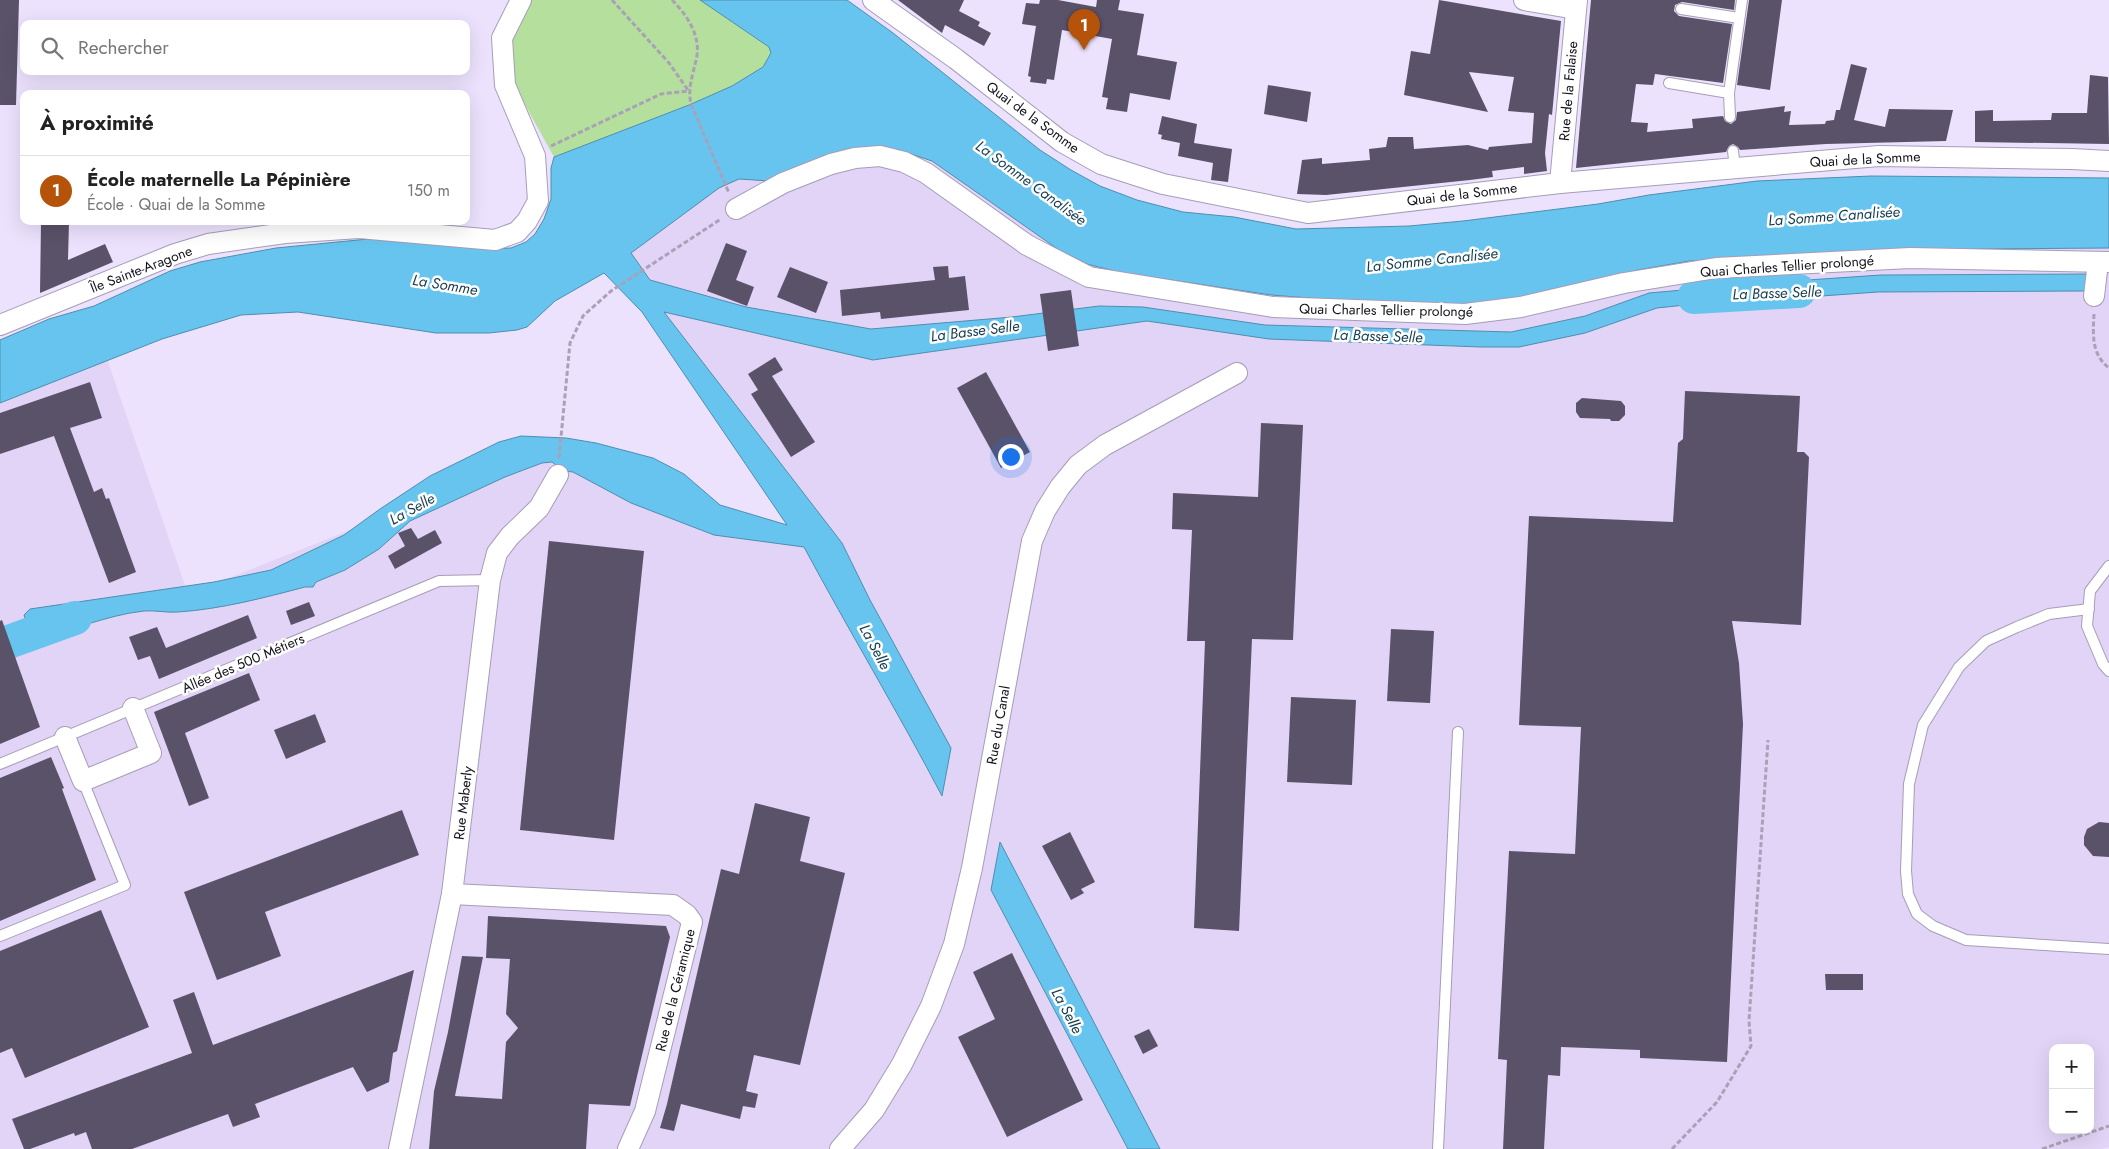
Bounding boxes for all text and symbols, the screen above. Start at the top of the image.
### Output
pin: 1 [1068,9,1100,50]
search box [20,20,470,75]
icon: search [38,34,66,62]
text: Rechercher [78,34,169,61]
street label: Rue de la Falaise [1554,40,1582,142]
street label: Quai de la Somme [982,76,1084,158]
text: À proximité [40,108,154,138]
water label: La Somme Canalisée [971,135,1091,231]
street label: Quai de la Somme [1809,146,1921,172]
text: École maternelle La Pépinière [87,166,351,193]
street label: Quai de la Somme [1406,177,1518,211]
text: 1 [52,179,60,202]
text: 150 m [407,179,450,202]
text: École · Quai de la Somme [87,193,265,216]
water label: La Somme Canalisée [1767,200,1901,232]
street label: Île Sainte-Aragone [86,240,195,298]
water label: La Somme Canalisée [1365,242,1499,278]
street label: Quai Charles Tellier prolongé [1700,250,1874,282]
water label: La Somme [411,269,480,301]
water label: La Basse Selle [1732,280,1822,306]
street label: Quai Charles Tellier prolongé [1299,298,1473,322]
water label: La Basse Selle [929,315,1021,347]
water label: La Basse Selle [1333,323,1423,349]
your location [998,444,1024,470]
water label: La Selle [385,487,439,531]
water label: La Selle [854,620,896,674]
street label: Allée des 500 Métiers [179,628,308,698]
street label: Rue du Canal [981,684,1015,766]
street label: Rue Maberly [449,764,478,841]
street label: Rue de la Céramique [650,927,700,1053]
water label: La Selle [1046,984,1088,1038]
map controls [2049,1044,2094,1134]
button: + [2049,1044,2094,1089]
button: − [2049,1089,2094,1134]

